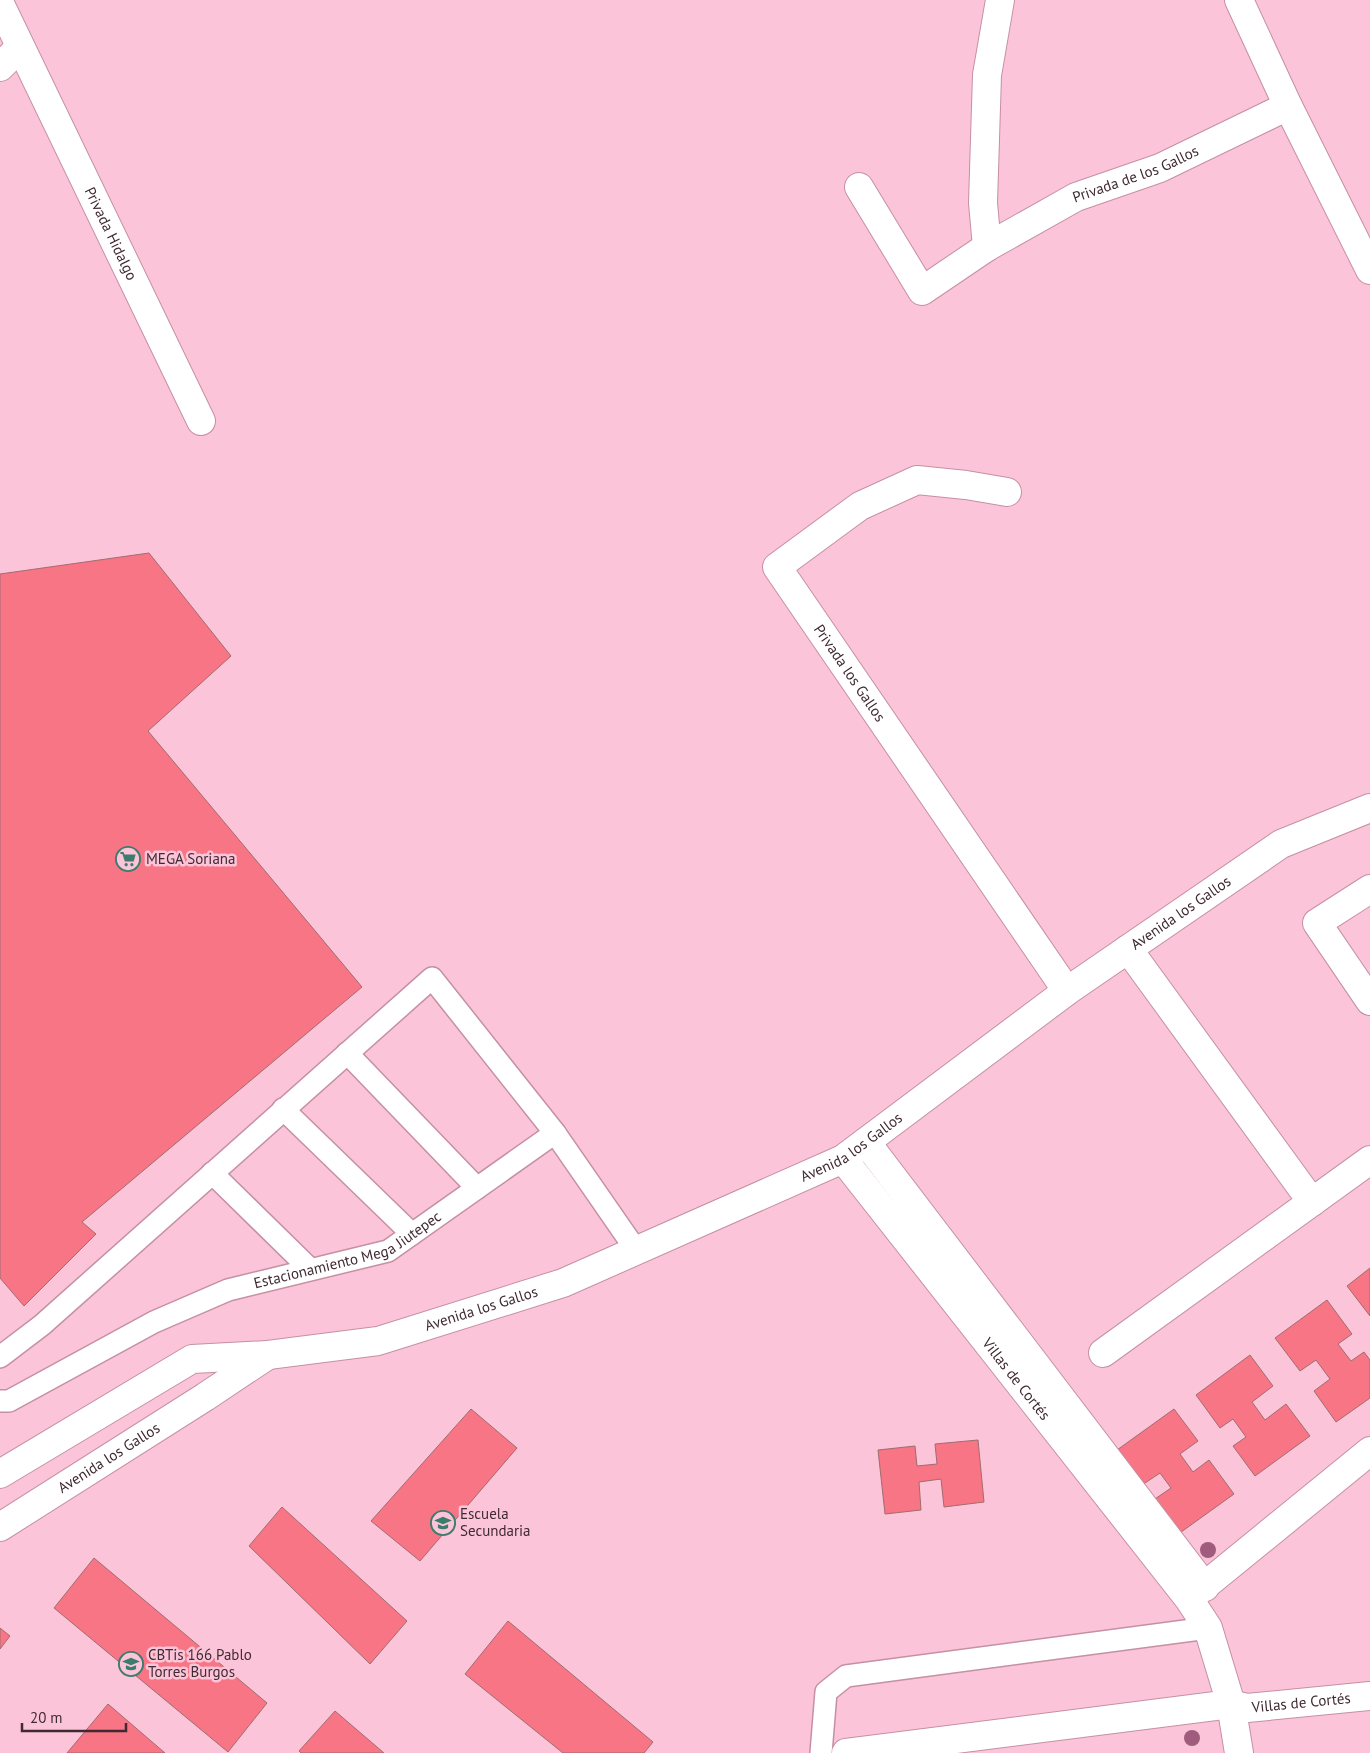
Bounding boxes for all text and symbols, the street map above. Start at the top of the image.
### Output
street label: Privada de los Gallos [1070,141,1201,206]
street label: Privada Hidalgo [81,184,142,283]
street label: Privada los Gallos [810,620,890,725]
supermarket icon: MEGA Soriana [115,846,141,872]
place label: MEGA Soriana [146,849,235,868]
street label: Avenida los Gallos [1127,871,1234,953]
street label: Avenida los Gallos [797,1108,906,1186]
street label: Estacionamiento Mega Jiutepec [252,1206,445,1292]
street label: Avenida los Gallos [422,1282,540,1335]
street label: Villas de Cortés [978,1333,1055,1424]
street label: Avenida los Gallos [54,1418,163,1497]
place label: Escuela Secundaria [460,1504,531,1540]
school or university icon: Escuela Secundaria [430,1510,456,1536]
place label: CBTis 166 Pablo Torres Burgos [148,1645,252,1681]
school or university icon: CBTis 166 Pablo Torres Burgos [118,1651,144,1677]
street label: Villas de Cortés [1250,1688,1351,1717]
scale bar [22,1700,126,1732]
text: 20 m [30,1708,63,1727]

